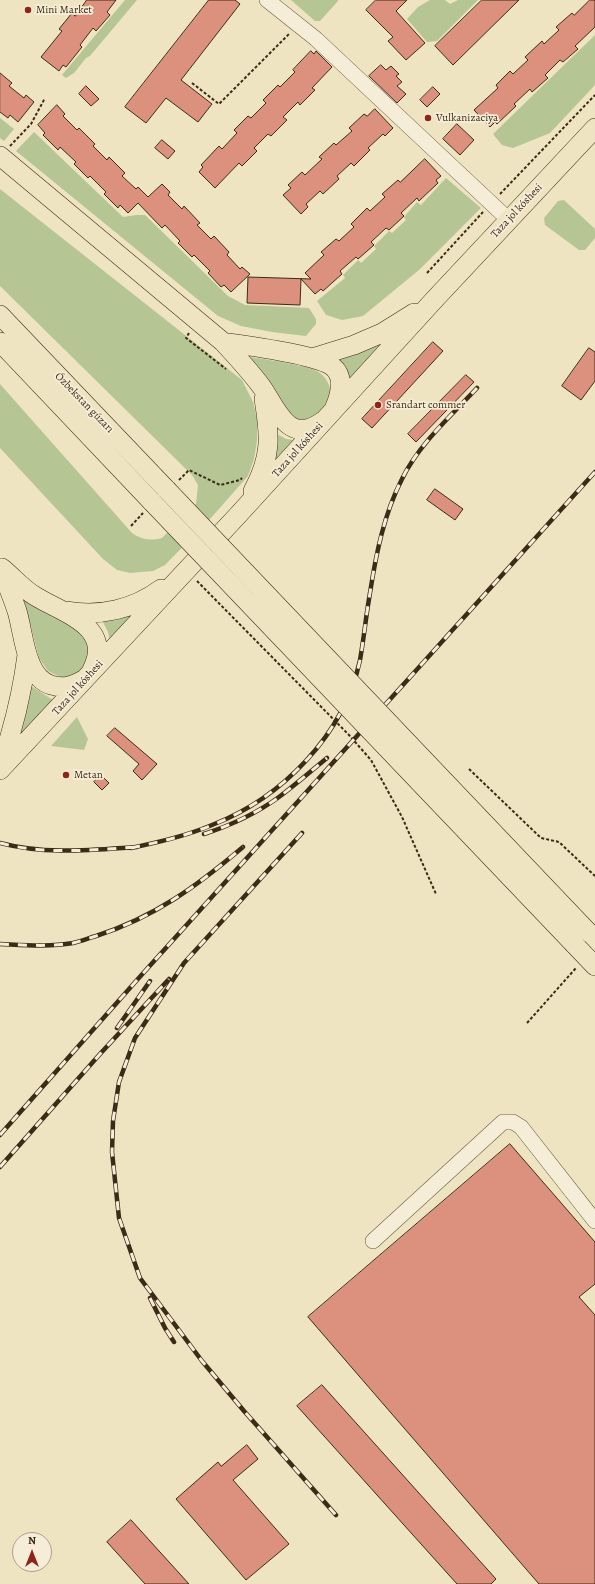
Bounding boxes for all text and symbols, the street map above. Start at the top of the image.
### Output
place label: Mini Market [36,3,92,17]
marker: Mini Market [23,5,33,15]
place label: Vulkanizaciya [436,111,498,125]
marker: Vulkanizaciya [423,113,433,123]
street label: Taza jol kóshesi [488,181,546,241]
street label: Ózbekstan gúzarı [52,370,116,436]
place label: Srandart commer [386,398,465,412]
marker: Srandart commer [373,400,383,410]
street label: Taza jol kóshesi [270,420,326,480]
street label: Taza jol kóshesi [50,658,106,718]
place label: Metan [74,768,103,782]
marker: Metan [61,770,71,780]
north arrow [12,1532,52,1572]
text: N [28,1533,36,1548]

